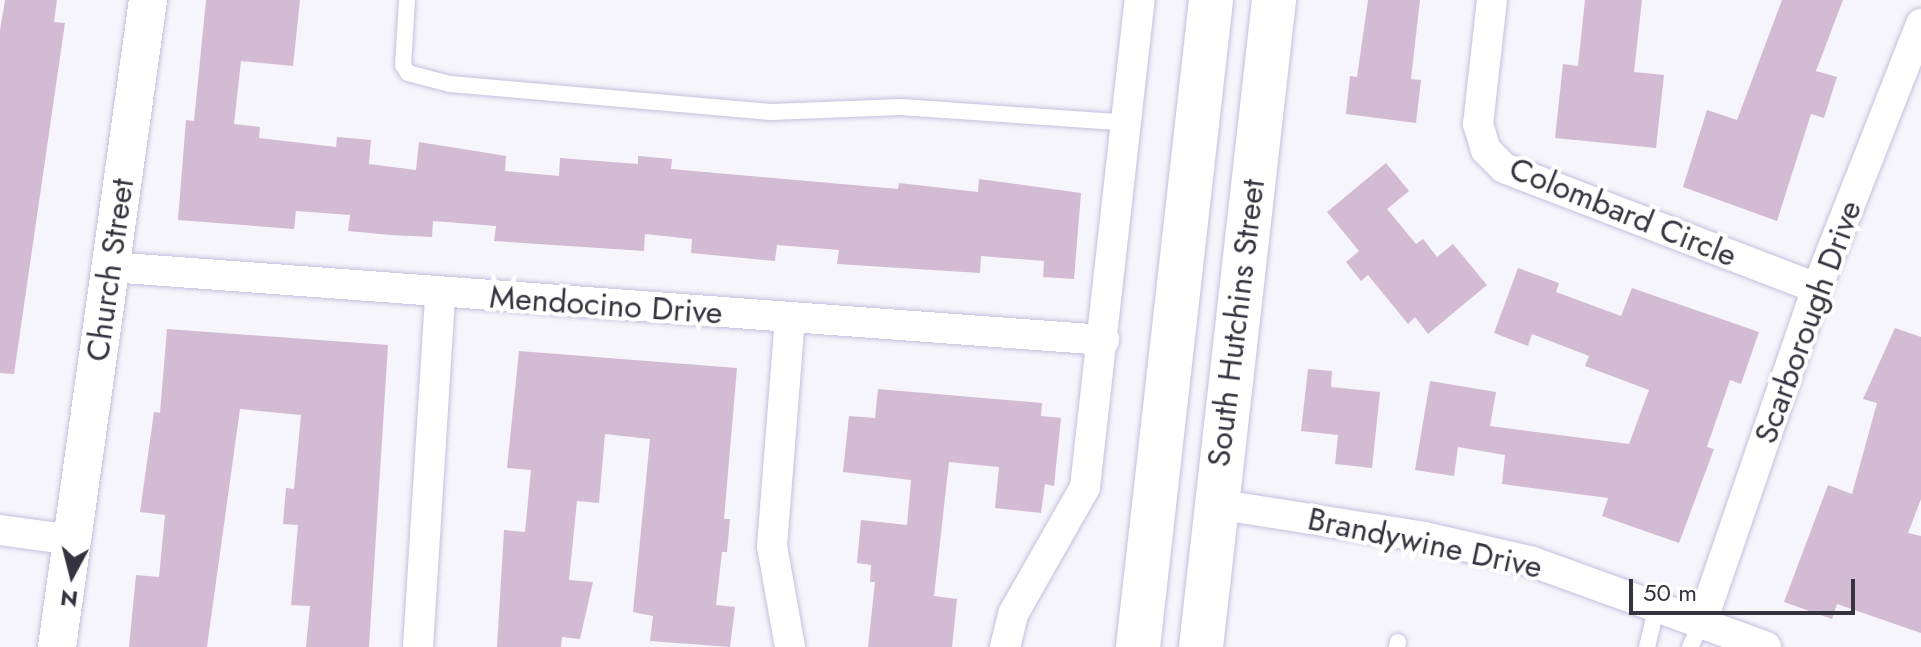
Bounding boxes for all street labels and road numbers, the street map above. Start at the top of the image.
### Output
street label: Colombard Circle [1504,149,1742,275]
street label: Church Street [78,176,142,364]
street label: South Hutchins Street [1199,177,1273,469]
street label: Scarborough Drive [1746,195,1870,449]
street label: Mendocino Drive [488,278,724,332]
street label: Brandywine Drive [1304,499,1546,587]

